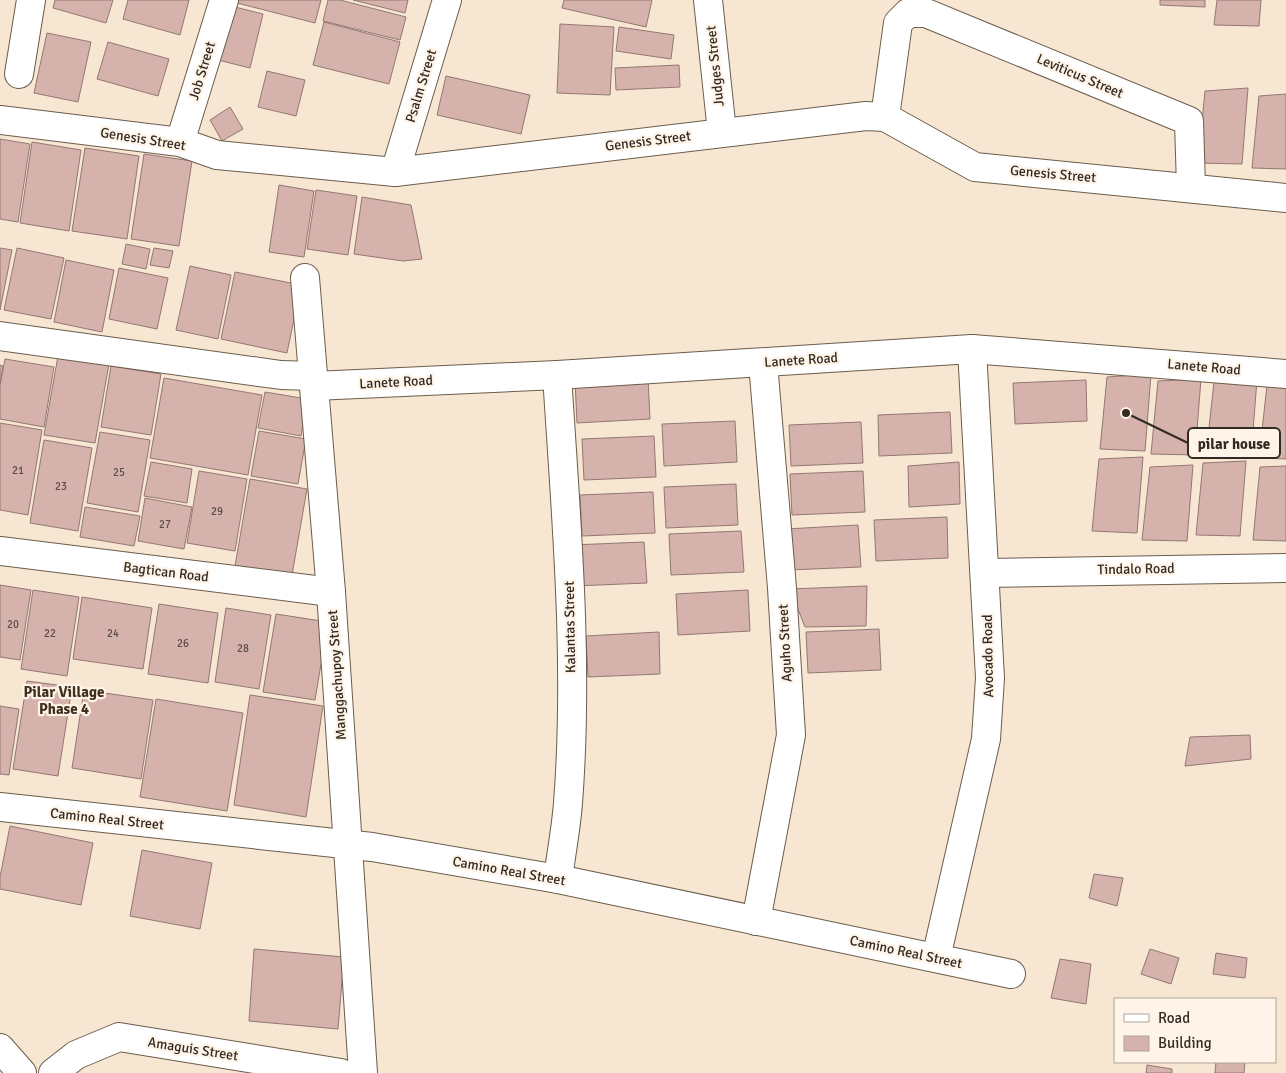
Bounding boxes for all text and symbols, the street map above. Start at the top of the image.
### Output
street label: Judges Street [702,25,728,107]
street label: Job Street [185,39,219,102]
street label: Psalm Street [402,47,440,125]
street label: Leviticus Street [1034,50,1126,102]
street label: Genesis Street [99,124,187,154]
street label: Genesis Street [604,127,692,155]
street label: Genesis Street [1009,162,1097,186]
street label: Lanete Road [764,349,838,371]
street label: Lanete Road [1167,355,1241,379]
street label: Lanete Road [359,372,433,392]
callout: pilar house [1188,428,1280,458]
text: pilar house [1198,435,1270,453]
house number: 21 [12,464,24,477]
house number: 25 [113,466,125,479]
house number: 23 [55,480,67,493]
house number: 29 [211,505,223,518]
house number: 27 [159,518,171,531]
street label: Bagtican Road [122,558,210,586]
street label: Tindalo Road [1097,560,1175,578]
street label: Kalantas Street [561,581,579,673]
street label: Aguho Street [774,604,796,682]
street label: Manggachupoy Street [324,609,350,741]
street label: Avocado Road [979,614,997,698]
house number: 20 [7,618,19,631]
house number: 22 [44,627,56,640]
house number: 24 [107,627,119,640]
house number: 26 [177,637,189,650]
house number: 28 [237,642,249,655]
district label: Pilar Village Phase 4 [24,683,104,718]
street label: Camino Real Street [49,805,165,833]
street label: Camino Real Street [451,853,567,889]
street label: Camino Real Street [848,932,964,972]
legend [1114,998,1276,1063]
text: Road [1158,1009,1190,1027]
street label: Amaguis Street [147,1033,239,1065]
text: Building [1158,1034,1212,1052]

